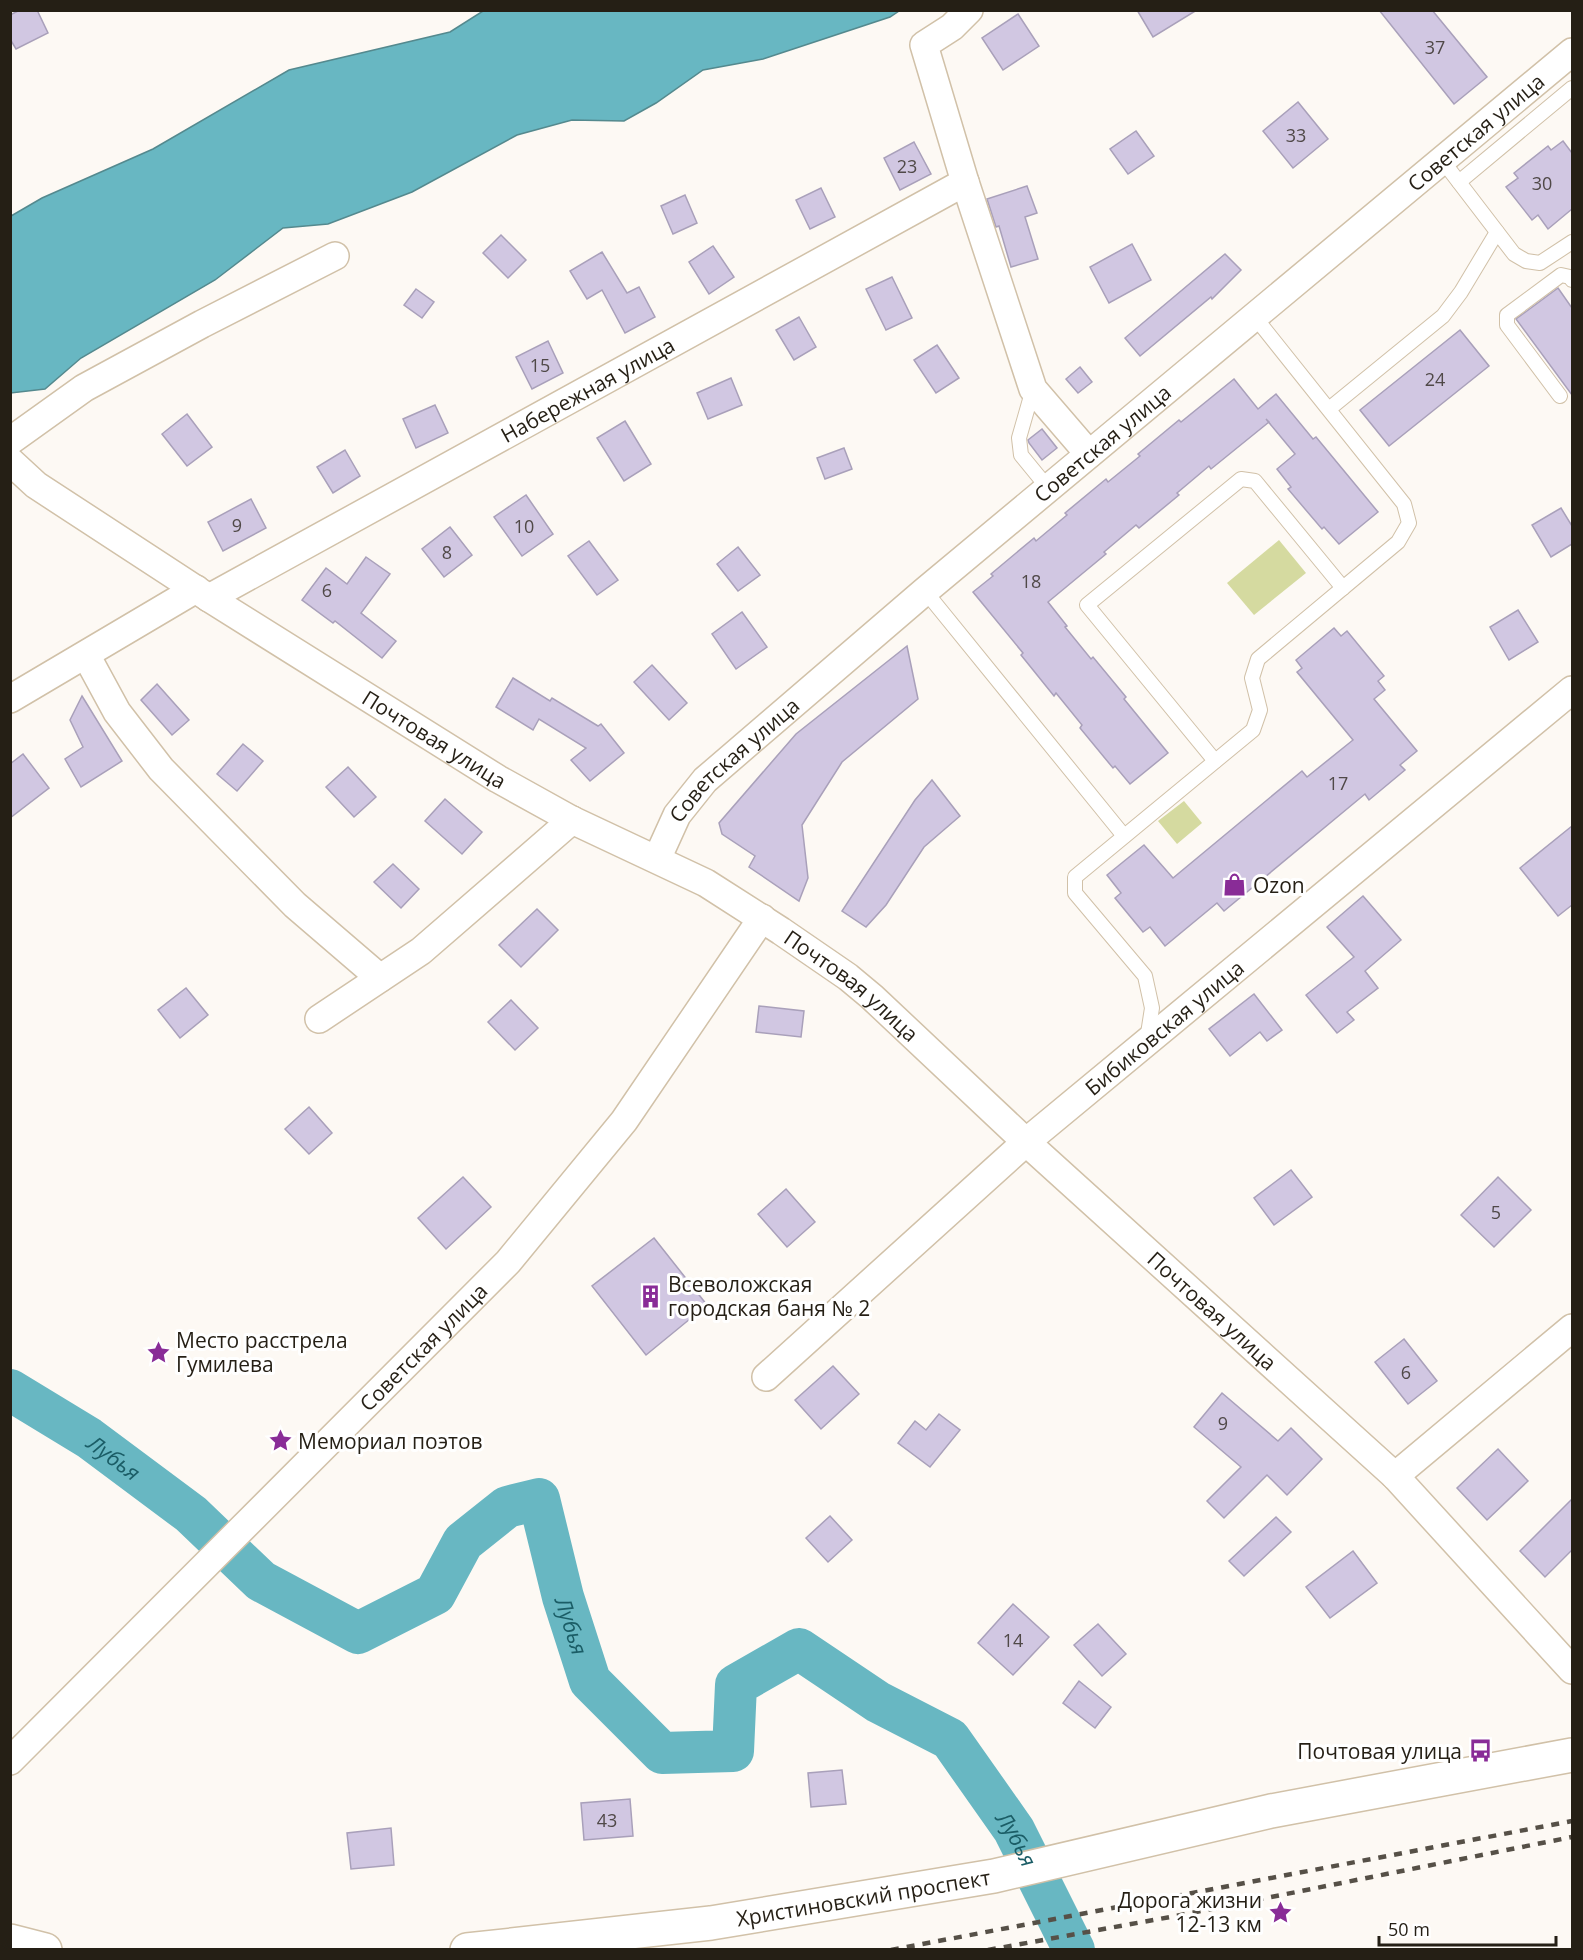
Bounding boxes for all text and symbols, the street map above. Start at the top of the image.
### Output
house number: 37 [1425,35,1445,59]
street label: Советская улица [1401,67,1550,197]
house number: 33 [1286,123,1306,147]
house number: 23 [897,154,917,178]
house number: 30 [1532,171,1552,195]
street label: Набережная улица [496,331,679,449]
house number: 15 [530,353,550,377]
house number: 24 [1425,367,1445,391]
street label: Советская улица [1028,378,1177,508]
house number: 9 [232,513,242,537]
house number: 10 [514,514,534,538]
house number: 8 [442,540,452,564]
house number: 18 [1021,569,1041,593]
house number: 6 [322,578,332,602]
street label: Почтовая улица [357,684,511,795]
street label: Советская улица [663,691,805,828]
house number: 17 [1328,771,1348,795]
place label: Ozon [1253,871,1305,899]
shop icon: Ozon [1222,872,1248,898]
street label: Почтовая улица [779,923,925,1048]
street label: Бибиковская улица [1079,954,1250,1101]
house number: 5 [1491,1200,1501,1224]
street label: Почтовая улица [1142,1245,1283,1376]
place label: Всеволожская городская баня № 2 [668,1270,870,1322]
street label: Советская улица [353,1277,493,1417]
building icon: Всеволожская городская баня № 2 [637,1283,663,1309]
place label: Место расстрела Гумилева [176,1326,348,1378]
place icon: Место расстрела Гумилева [145,1339,171,1365]
house number: 6 [1401,1360,1411,1384]
house number: 9 [1218,1411,1228,1435]
water label: Лубья [81,1426,147,1487]
place label: Мемориал поэтов [298,1427,483,1455]
place icon: Мемориал поэтов [267,1428,293,1454]
water label: Лубья [548,1592,596,1658]
house number: 14 [1003,1628,1023,1652]
place label: Почтовая улица [1297,1737,1462,1765]
bus stop icon: Почтовая улица [1467,1738,1493,1764]
water label: Лубья [989,1804,1045,1871]
house number: 43 [597,1808,617,1832]
street label: Христиновский проспект [734,1863,993,1933]
place label: Дорога жизни 12-13 км [1118,1886,1262,1938]
place icon: Дорога жизни 12-13 км [1267,1899,1293,1925]
scale bar [1379,1909,1556,1947]
text: 50 m [1388,1917,1430,1941]

